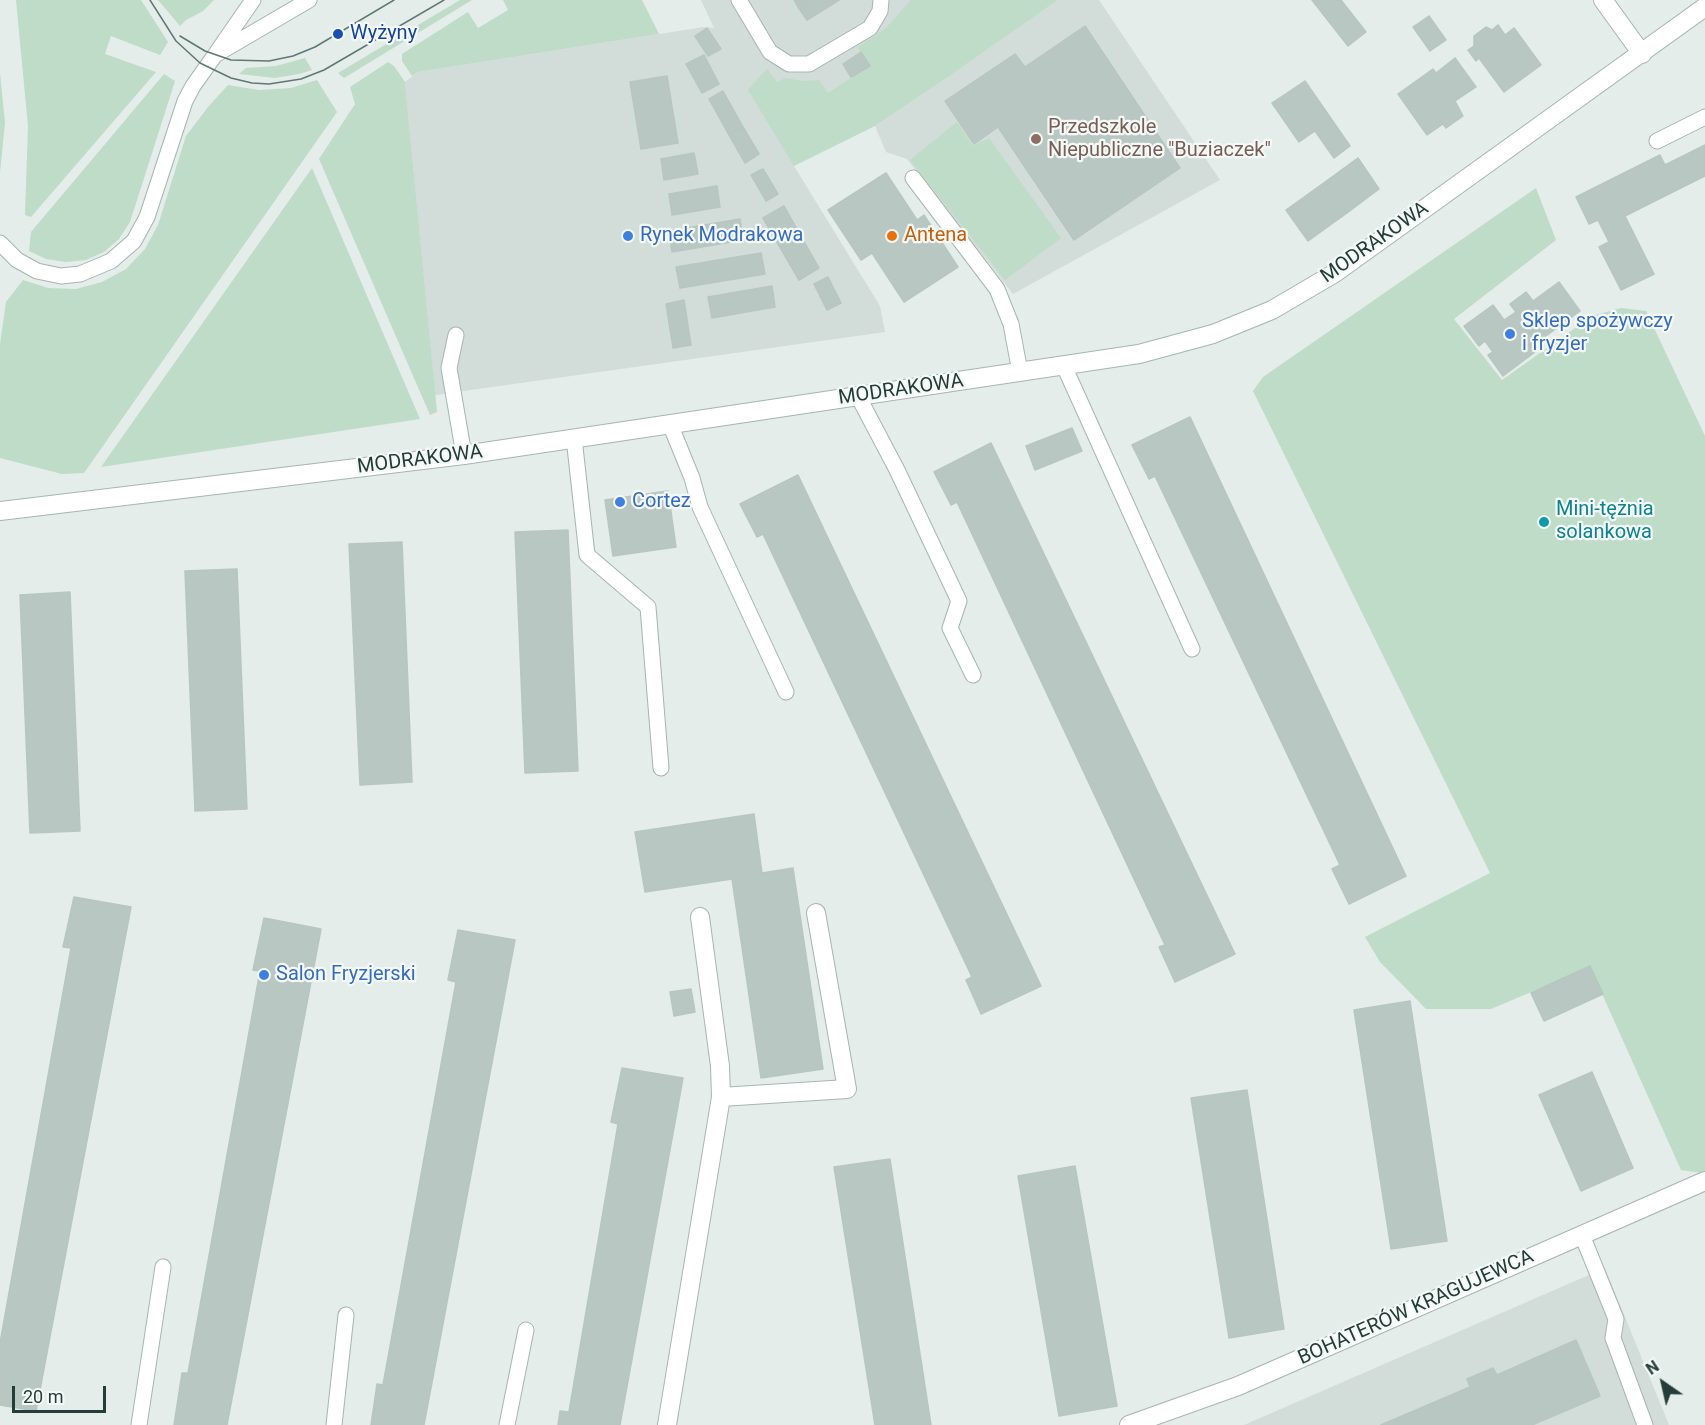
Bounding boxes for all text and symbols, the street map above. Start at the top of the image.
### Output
place label: Wyżyny [350,22,417,46]
marker: Wyżyny [331,27,345,41]
place label: Przedszkole Niepubliczne "Buziaczek" [1048,116,1271,163]
marker: Przedszkole Niepubliczne "Buziaczek" [1029,132,1043,146]
street label: MODRAKOWA [1316,197,1434,289]
place label: Rynek Modrakowa [640,224,803,248]
place label: Antena [904,224,967,248]
marker: Rynek Modrakowa [621,229,635,243]
marker: Antena [885,229,899,243]
place label: Sklep spożywczy i fryzjer [1522,310,1673,357]
marker: Sklep spożywczy i fryzjer [1503,327,1517,341]
street label: MODRAKOWA [837,369,965,411]
street label: MODRAKOWA [356,440,484,480]
place label: Cortez [632,490,691,514]
marker: Cortez [613,495,627,509]
place label: Mini-tężnia solankowa [1556,498,1654,545]
marker: Mini-tężnia solankowa [1537,515,1551,529]
place label: Salon Fryzjerski [276,963,416,987]
marker: Salon Fryzjerski [257,968,271,982]
street label: BOHATERÓW KRAGUJEWCA [1295,1245,1537,1371]
north arrow [1633,1353,1693,1413]
text: N [1643,1357,1663,1379]
scale bar [15,1374,110,1412]
text: 20 m [23,1386,63,1407]

